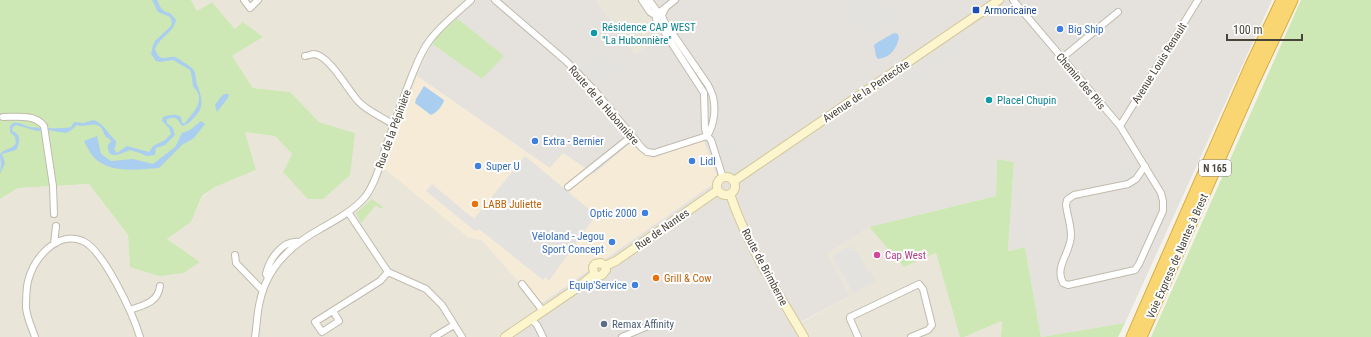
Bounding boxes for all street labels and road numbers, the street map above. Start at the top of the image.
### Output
street label: Avenue Louis Renault [1129,20,1190,106]
street label: Chemin des Plis [1053,50,1108,112]
street label: Avenue de la Pentecôte [821,58,912,125]
street label: Route de la Hubonnière [566,63,642,148]
street label: Rue de la Pépinière [373,88,414,170]
road number: N 165 [1199,160,1231,176]
street label: Voie Express de Nantes à Brest [1144,192,1211,321]
street label: Rue de Nantes [633,206,692,253]
street label: Route de Brimberne [739,227,790,308]

